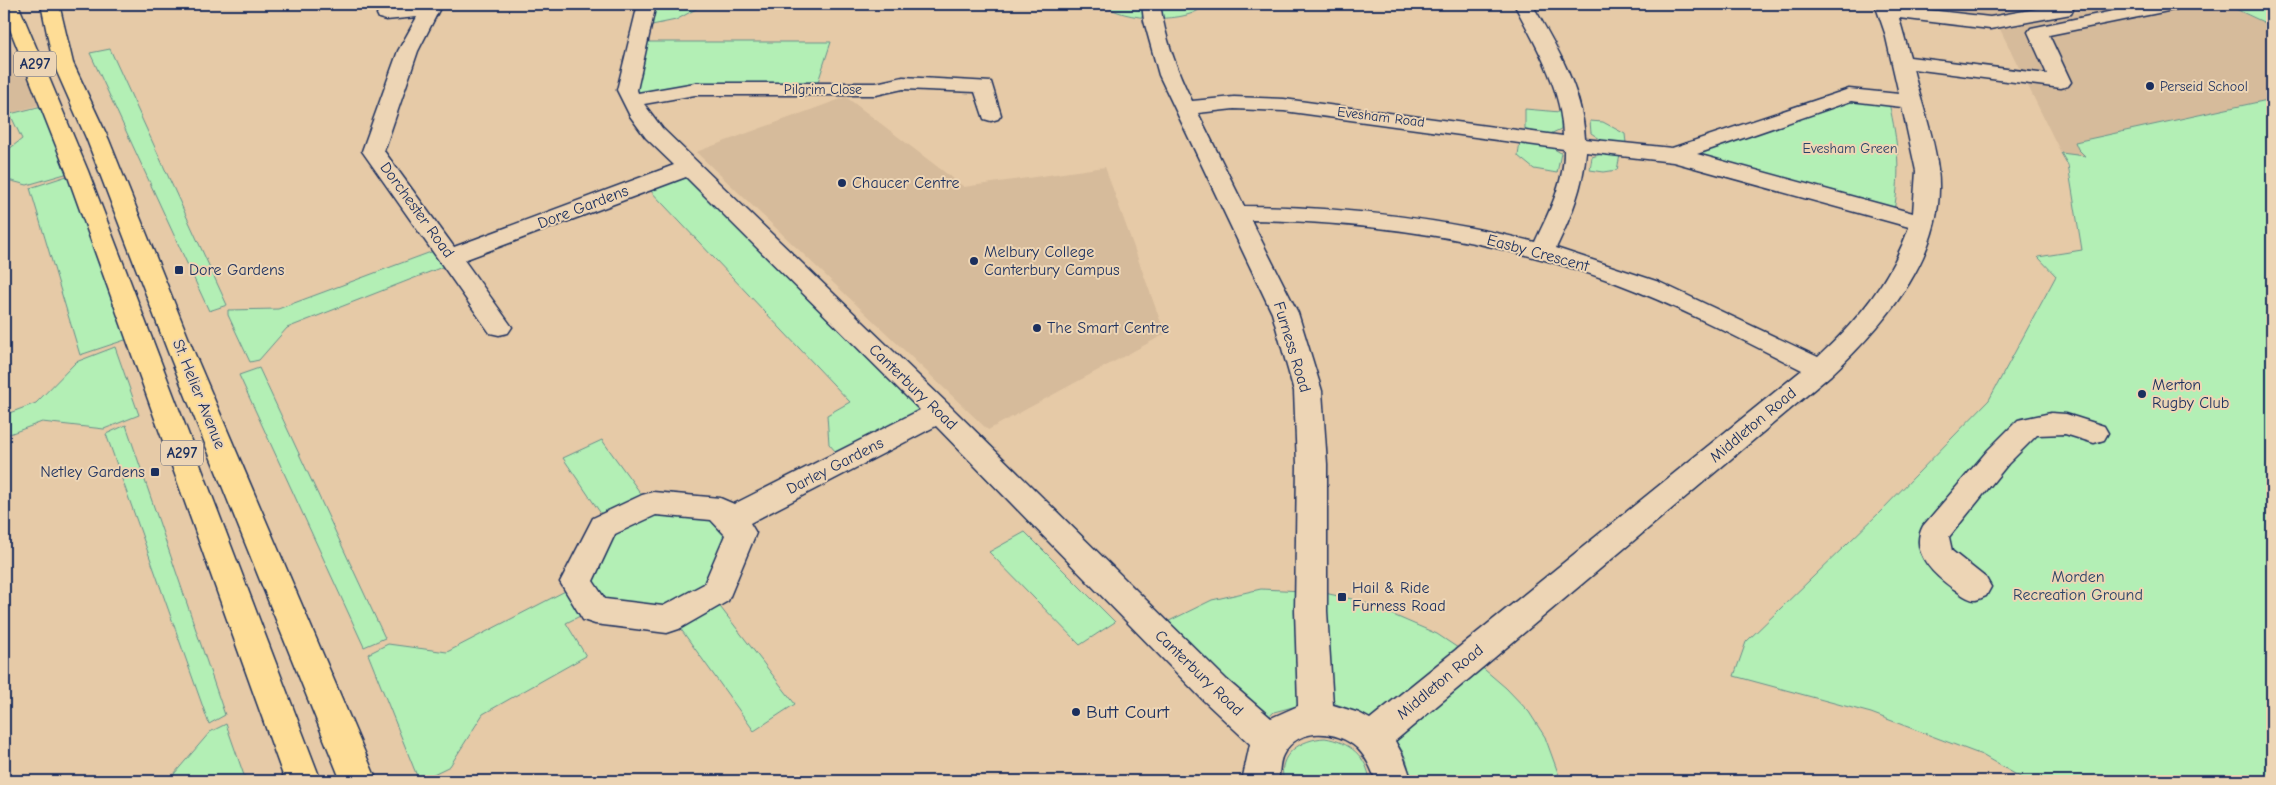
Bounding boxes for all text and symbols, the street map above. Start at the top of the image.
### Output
road number: A297 [14,52,56,76]
place label: Perseid School [2160,78,2248,95]
marker: Perseid School [2144,80,2156,92]
street label: Pilgrim Close [784,81,862,98]
street label: Evesham Road [1336,103,1426,131]
park label: Evesham Green [1803,140,1897,157]
street label: Dorchester Road [376,159,458,261]
place label: Chaucer Centre [852,174,960,192]
marker: Chaucer Centre [836,177,848,189]
street label: Dore Gardens [535,181,631,233]
street label: Easby Crescent [1485,231,1592,275]
place label: Melbury College Canterbury Campus [984,243,1120,279]
marker: Melbury College Canterbury Campus [968,255,980,267]
place label: Dore Gardens [189,261,285,279]
marker: Dore Gardens [173,264,185,276]
street label: Furness Road [1270,300,1314,394]
place label: The Smart Centre [1047,319,1169,337]
marker: The Smart Centre [1031,322,1043,334]
street label: St. Helier Avenue [169,337,229,451]
street label: Canterbury Road [865,340,961,434]
place label: Merton Rugby Club [2152,376,2229,412]
street label: Middleton Road [1706,384,1800,466]
marker: Merton Rugby Club [2136,388,2148,400]
street label: Darley Gardens [784,434,887,498]
road number: A297 [161,440,203,466]
place label: Netley Gardens [40,463,145,481]
marker: Netley Gardens [149,466,161,478]
park label: Morden Recreation Ground [2013,568,2143,604]
place label: Hail & Ride Furness Road [1352,579,1446,615]
marker: Hail & Ride Furness Road [1336,591,1348,603]
street label: Canterbury Road [1151,626,1247,720]
street label: Middleton Road [1393,641,1487,723]
place label: Butt Court [1086,701,1170,723]
marker: Butt Court [1070,706,1082,718]

